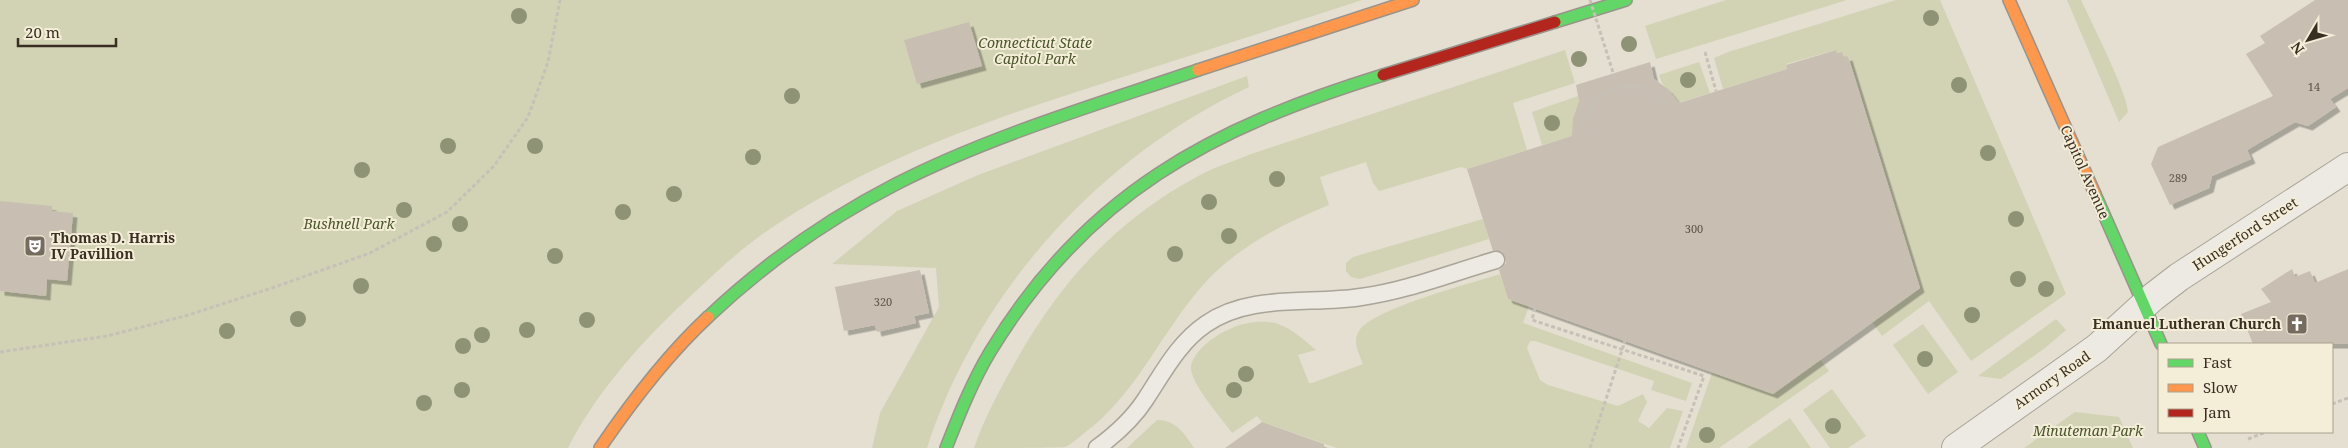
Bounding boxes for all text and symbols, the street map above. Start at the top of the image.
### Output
scale bar [18,15,115,47]
north arrow [2283,15,2333,65]
text: 20 m [25,22,60,42]
park label: Connecticut State Capitol Park [978,33,1092,68]
text: N [2286,38,2308,59]
house number: 14 [2308,79,2320,94]
street label: Capitol Avenue [2056,122,2115,222]
house number: 289 [2169,170,2187,185]
street label: Hungerford Street [2188,192,2301,275]
park label: Bushnell Park [302,214,396,233]
house number: 300 [1685,221,1703,236]
place label: Thomas D. Harris IV Pavillion [51,228,175,263]
theatre icon: Thomas D. Harris IV Pavillion [23,234,47,258]
house number: 320 [874,294,892,309]
church icon: Emanuel Lutheran Church [2285,312,2309,336]
place label: Emanuel Lutheran Church [2092,314,2281,333]
legend [2158,343,2333,433]
street label: Armory Road [2010,346,2094,413]
text: Fast [2203,352,2232,372]
text: Slow [2203,377,2237,397]
text: Jam [2202,402,2231,422]
park label: Minuteman Park [2032,421,2144,440]

